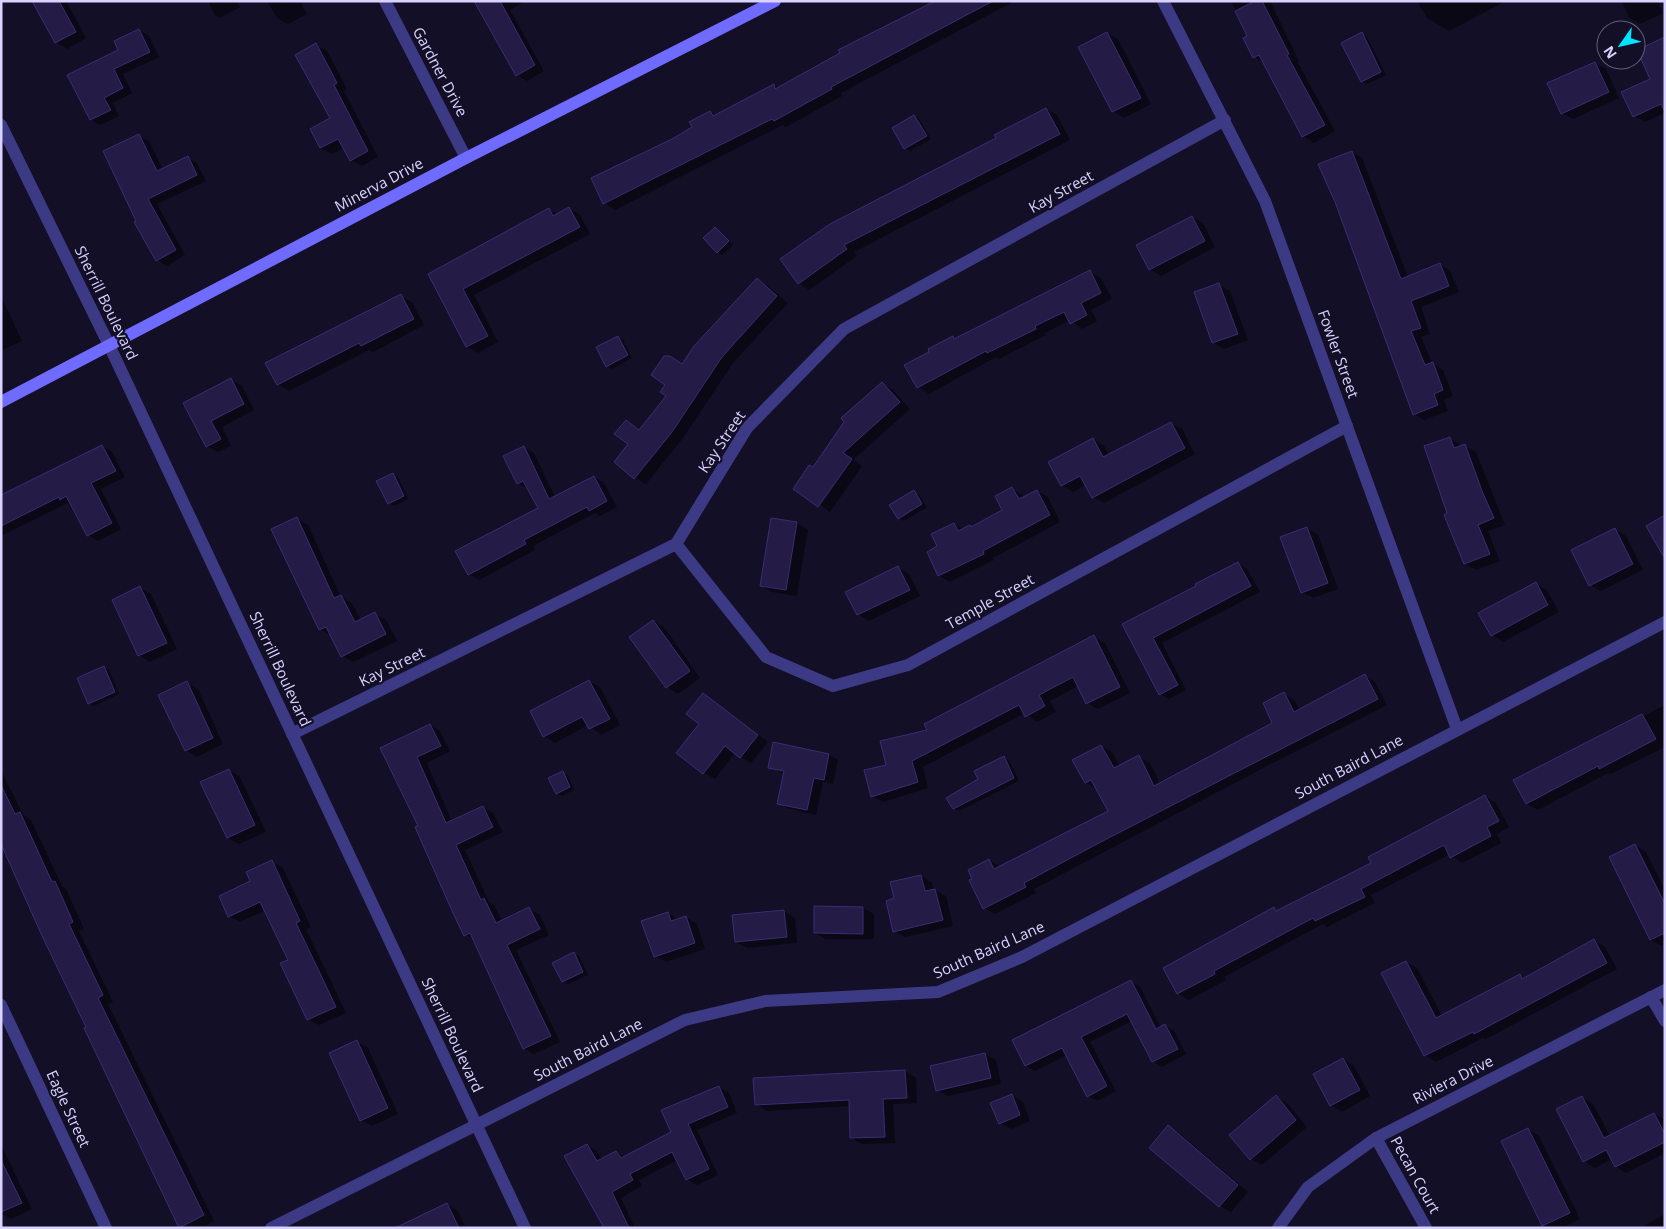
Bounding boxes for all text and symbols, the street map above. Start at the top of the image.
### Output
north arrow [1596,20,1646,70]
street label: Gardner Drive [409,23,473,120]
text: N [1599,43,1621,63]
street label: Minerva Drive [331,152,426,216]
street label: Kay Street [1025,165,1096,217]
street label: Sherrill Boulevard [71,242,143,363]
street label: Fowler Street [1314,307,1364,401]
street label: Kay Street [693,406,749,476]
street label: Temple Street [942,569,1037,634]
street label: Sherrill Boulevard [246,608,316,729]
street label: Kay Street [355,642,428,691]
street label: South Baird Lane [1291,729,1406,803]
street label: South Baird Lane [930,916,1047,983]
street label: Sherrill Boulevard [418,974,488,1095]
street label: South Baird Lane [530,1013,645,1085]
street label: Riviera Drive [1409,1050,1496,1108]
street label: Eagle Street [42,1067,95,1150]
street label: Pecan Court [1386,1132,1445,1217]

